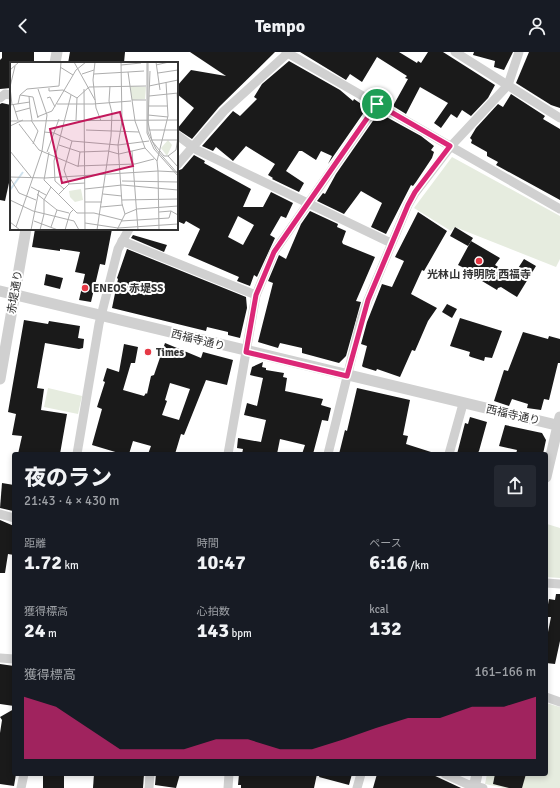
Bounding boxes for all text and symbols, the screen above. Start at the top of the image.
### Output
icon: back [12,15,34,37]
text: Tempo [255,15,305,37]
icon: person [526,15,548,37]
inset map [10,62,178,230]
pin [360,87,394,121]
icon: arrive [366,93,388,115]
marker: 光林山 持明院 西福寺 [474,256,484,266]
place label: 光林山 持明院 西福寺 [427,268,531,281]
street label: 赤堤通り [5,269,25,315]
place label: ENEOS 赤堤SS [93,282,163,295]
marker: ENEOS 赤堤SS [80,283,90,293]
street label: 西福寺通り [170,327,226,353]
place label: Times [156,346,184,359]
marker: Times [143,347,153,357]
street label: 西福寺通り [485,402,541,428]
text: 夜のラン [24,464,112,491]
button: share [494,465,536,507]
text: 21:43 · 4 × 430 m [24,493,119,509]
text: 距離 [24,537,46,550]
text: 時間 [197,537,219,550]
text: ペース [369,537,402,550]
text: 1.72 [24,550,62,575]
text: 10:47 [197,550,246,575]
text: 6:16 [369,550,408,575]
text: km [62,559,79,572]
text: /km [408,559,429,572]
text: kcal [369,603,389,616]
text: 獲得標高 [24,605,68,618]
text: 心拍数 [197,605,230,618]
text: 132 [369,616,402,641]
text: 24 [24,618,46,643]
text: 143 [197,618,229,643]
text: m [46,627,57,640]
text: bpm [229,627,252,640]
text: 161–166 m [474,664,536,680]
text: 獲得標高 [24,667,76,683]

